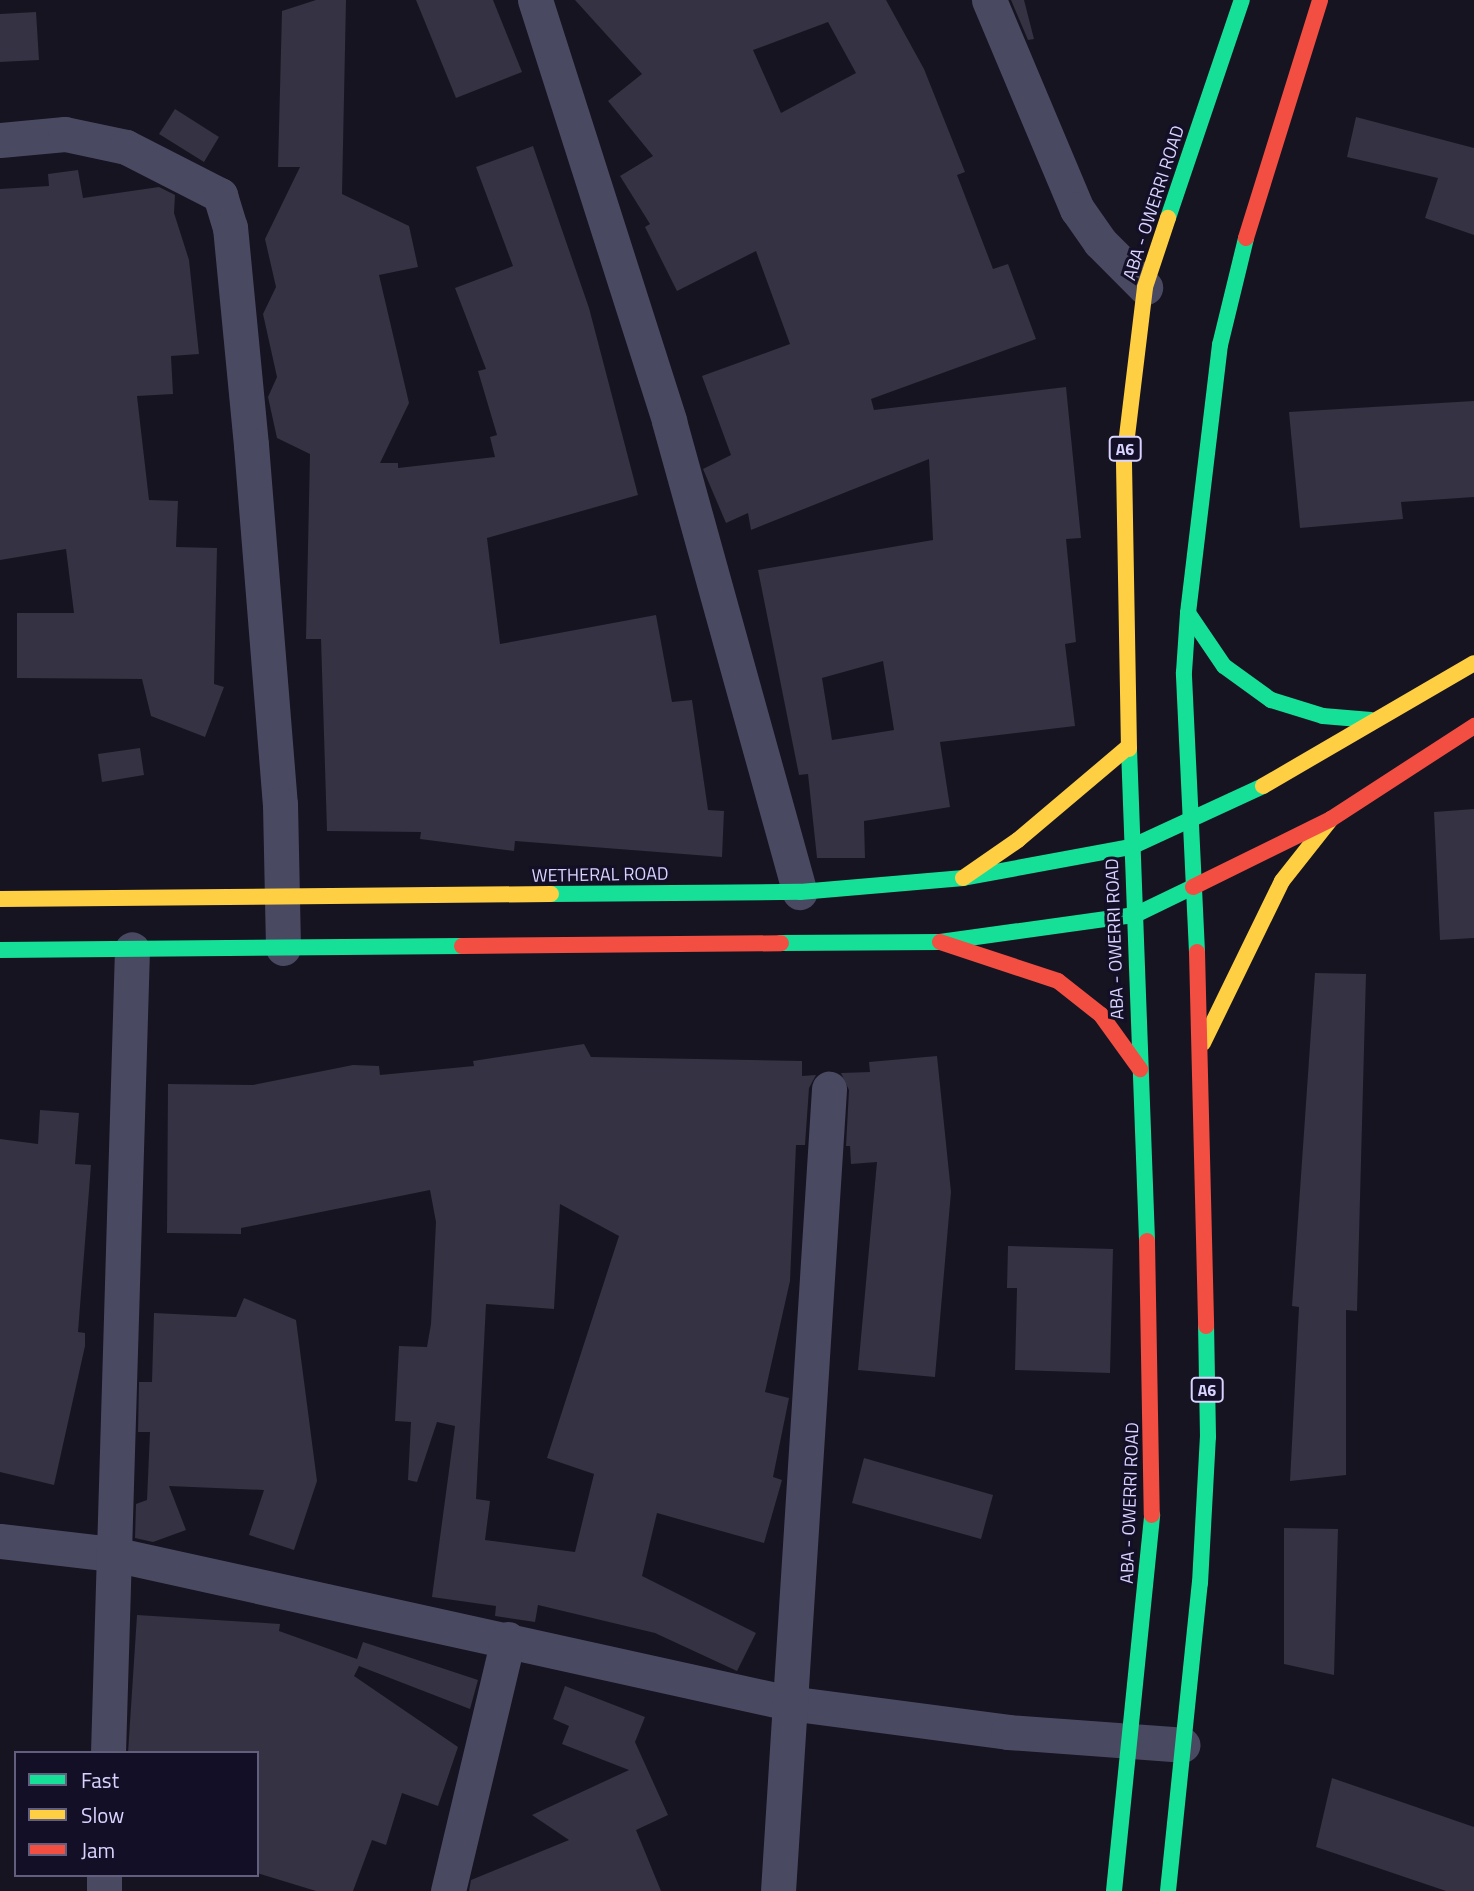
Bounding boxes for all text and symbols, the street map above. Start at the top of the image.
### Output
street label: ABA - OWERRI ROAD [1119,123,1189,283]
road number: A6 [1108,436,1142,462]
street label: ABA - OWERRI ROAD [1101,858,1129,1020]
street label: WETHERAL ROAD [531,863,669,887]
road number: A6 [1190,1378,1224,1402]
street label: ABA - OWERRI ROAD [1116,1422,1144,1584]
legend [14,1751,259,1877]
text: Fast [81,1764,119,1796]
text: Slow [81,1799,124,1831]
text: Jam [81,1834,115,1866]

